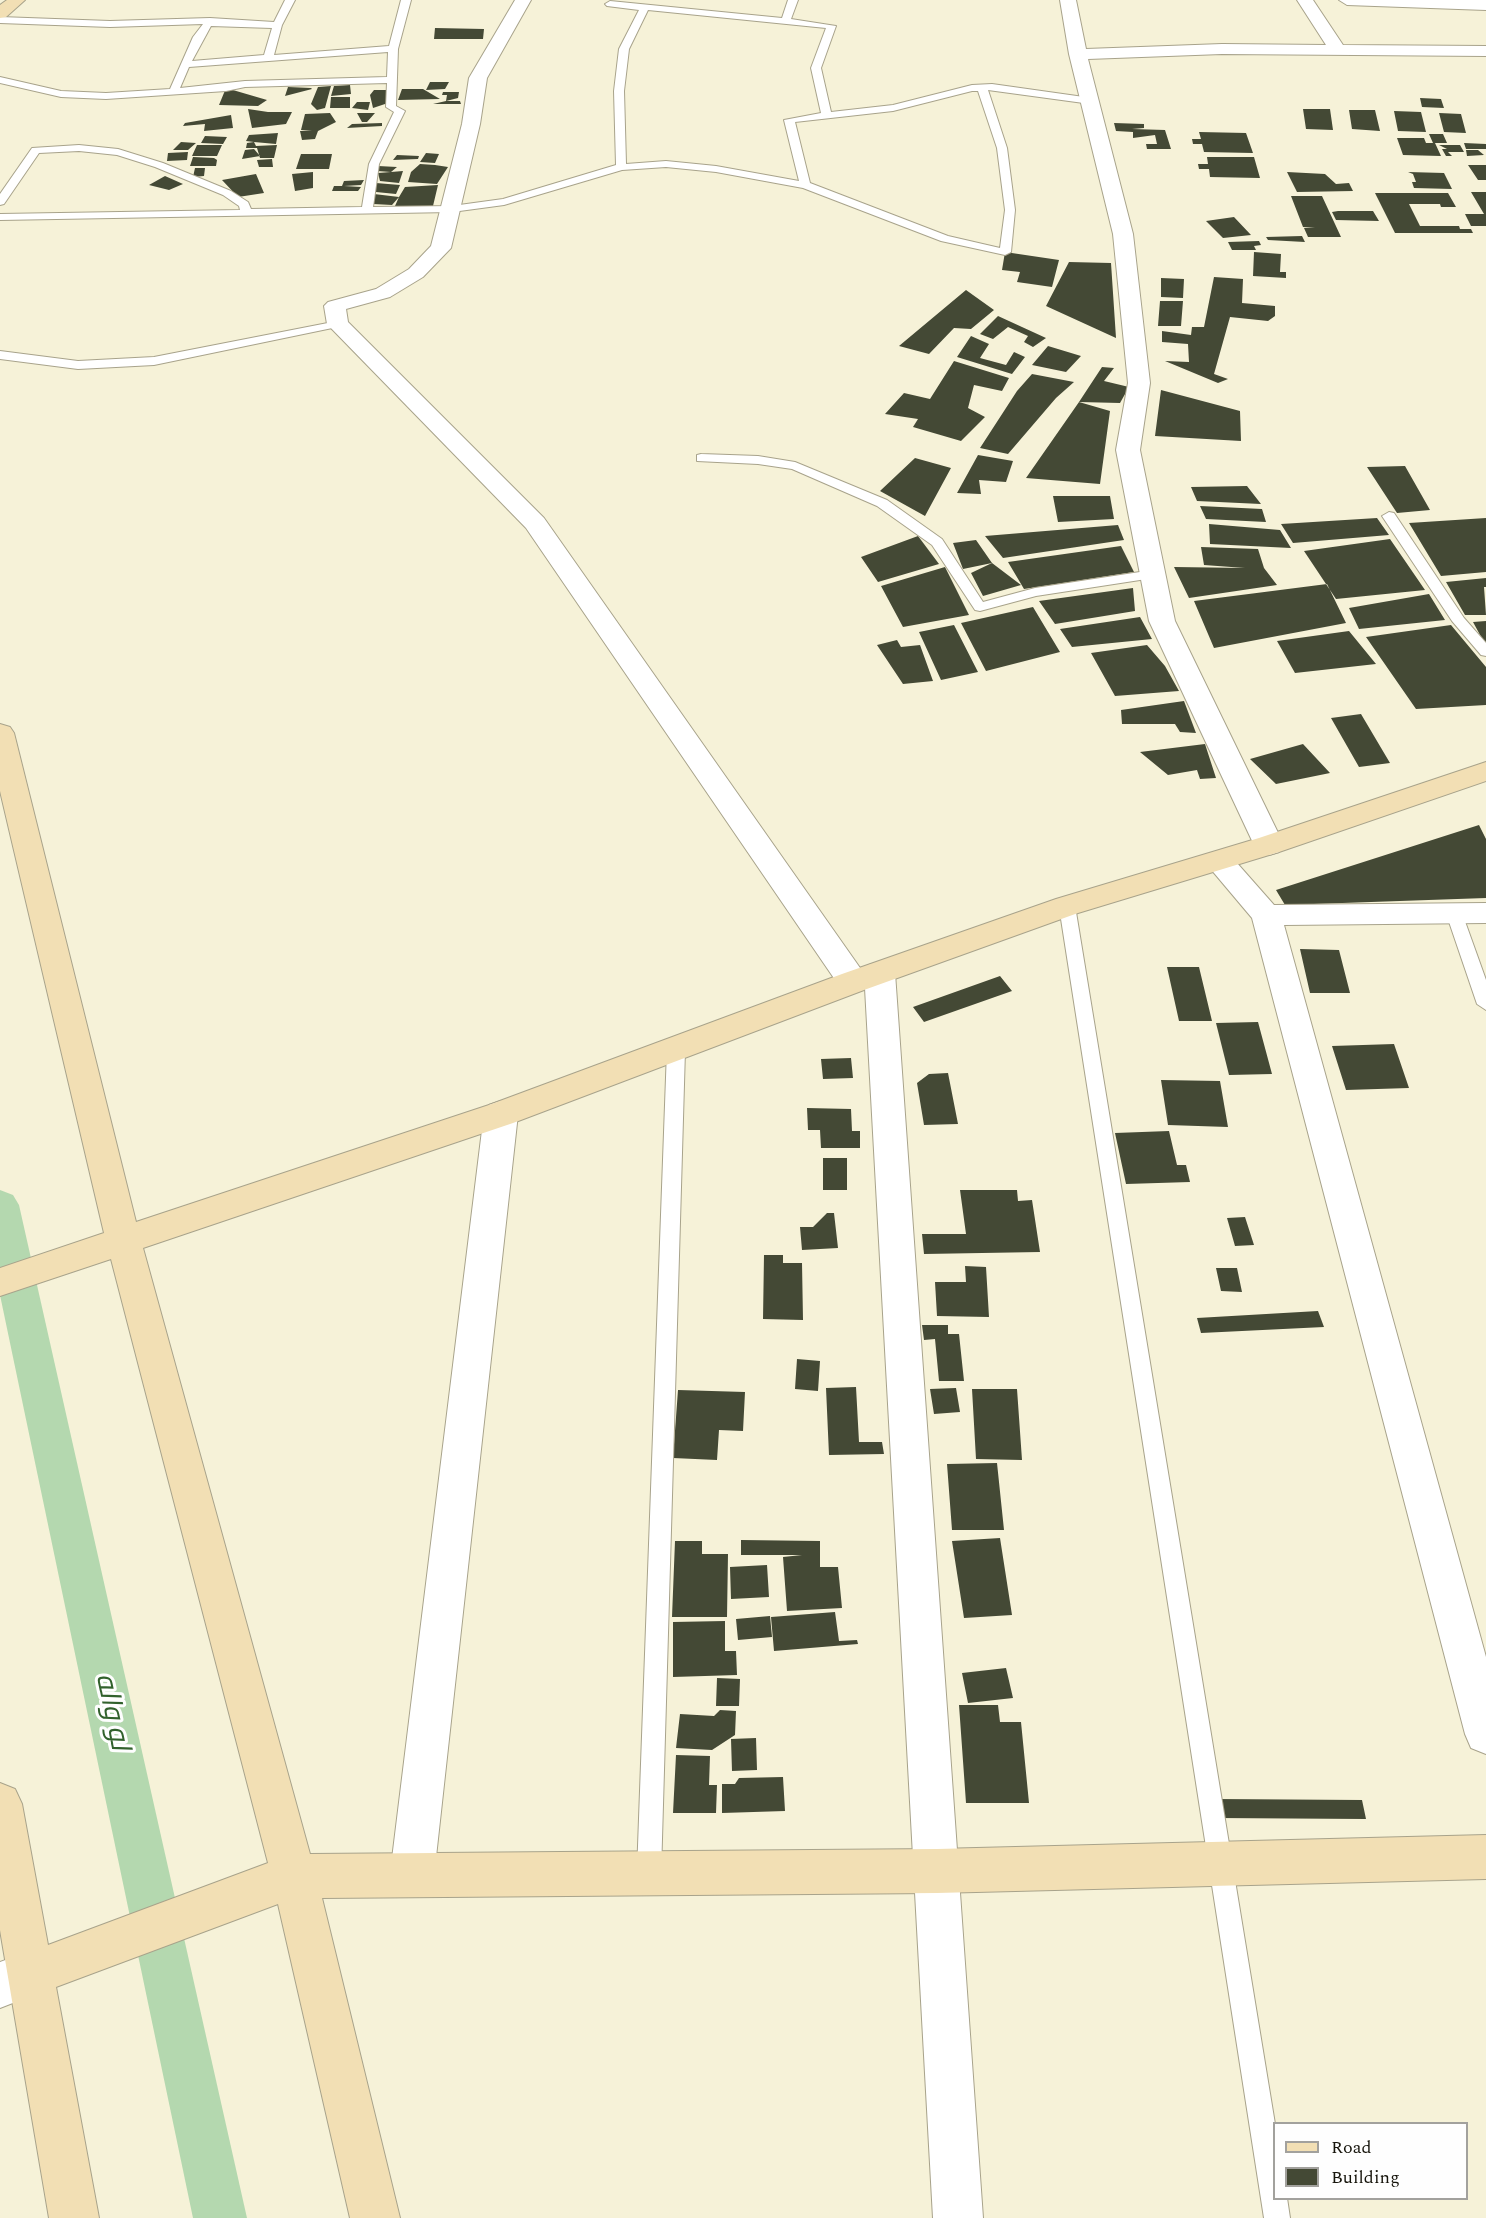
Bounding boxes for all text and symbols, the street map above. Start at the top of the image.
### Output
water label: لو واله [86,1671,134,1753]
legend [1273,2122,1468,2200]
text: Road [1331,2134,1372,2161]
text: Building [1331,2164,1400,2191]

